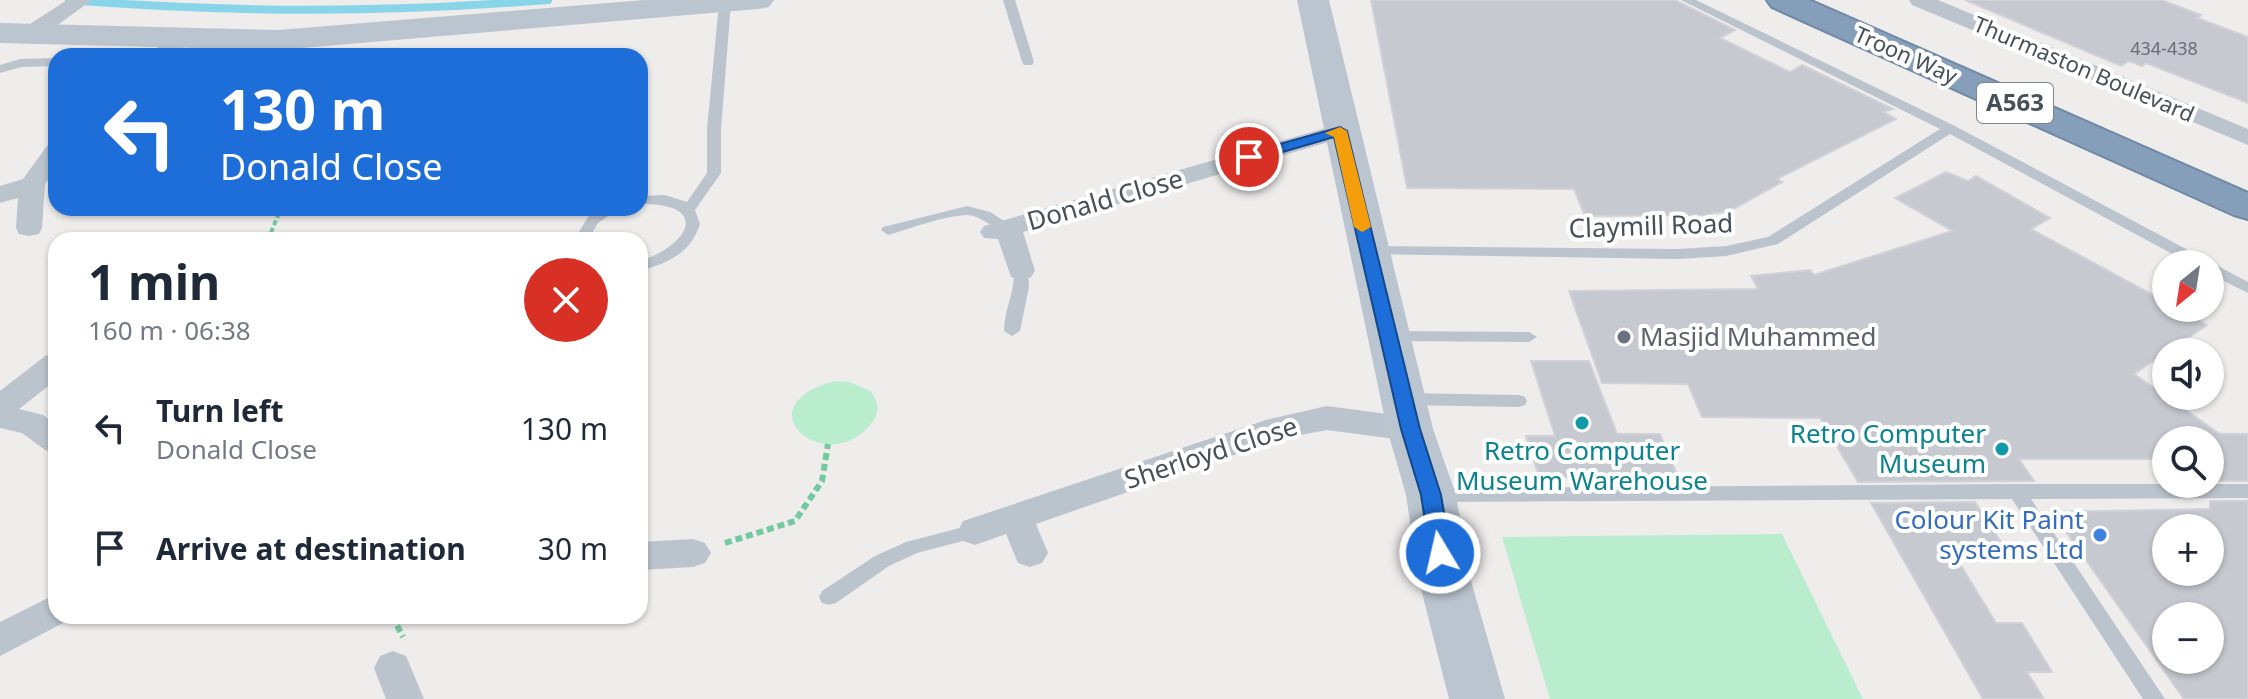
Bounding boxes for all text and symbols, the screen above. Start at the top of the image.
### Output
street label: Thurmaston Boulevard [1969,8,2199,128]
street label: Troon Way [1850,18,1963,90]
house number: 434-438 [2130,36,2198,60]
text: 130 m [220,70,385,146]
icon: left [88,80,192,184]
road number: A563 [1977,83,2053,123]
pin [1215,123,1283,191]
icon: arrive [1227,135,1271,179]
text: Donald Close [220,142,443,191]
street label: Donald Close [1022,160,1187,239]
street label: Claymill Road [1568,204,1734,246]
text: 1 min [88,249,220,314]
north arrow [2152,250,2224,322]
map controls [2152,250,2224,674]
button: close [524,258,608,342]
text: 160 m · 06:38 [88,312,251,348]
place label: Masjid Muhammed [1640,318,1876,354]
marker: Masjid Muhammed [1615,328,1633,346]
button: sound [2152,338,2224,410]
text: Turn left [156,390,284,431]
icon: left [88,406,132,450]
street label: Sherloyd Close [1120,407,1302,497]
text: 130 m [521,408,608,449]
marker: Retro Computer Museum Warehouse [1573,414,1591,432]
place label: Retro Computer Museum [1790,415,1986,481]
button: search [2152,426,2224,498]
text: Donald Close [156,431,317,467]
place label: Retro Computer Museum Warehouse [1456,432,1708,498]
marker: Retro Computer Museum [1993,440,2011,458]
place label: Colour Kit Paint systems Ltd [1894,501,2084,567]
position arrow [1398,511,1482,595]
button: + [2152,514,2224,586]
icon: arrive [88,526,132,570]
marker: Colour Kit Paint systems Ltd [2091,526,2109,544]
text: Arrive at destination [156,528,466,569]
text: 30 m [538,528,608,569]
button: − [2152,602,2224,674]

